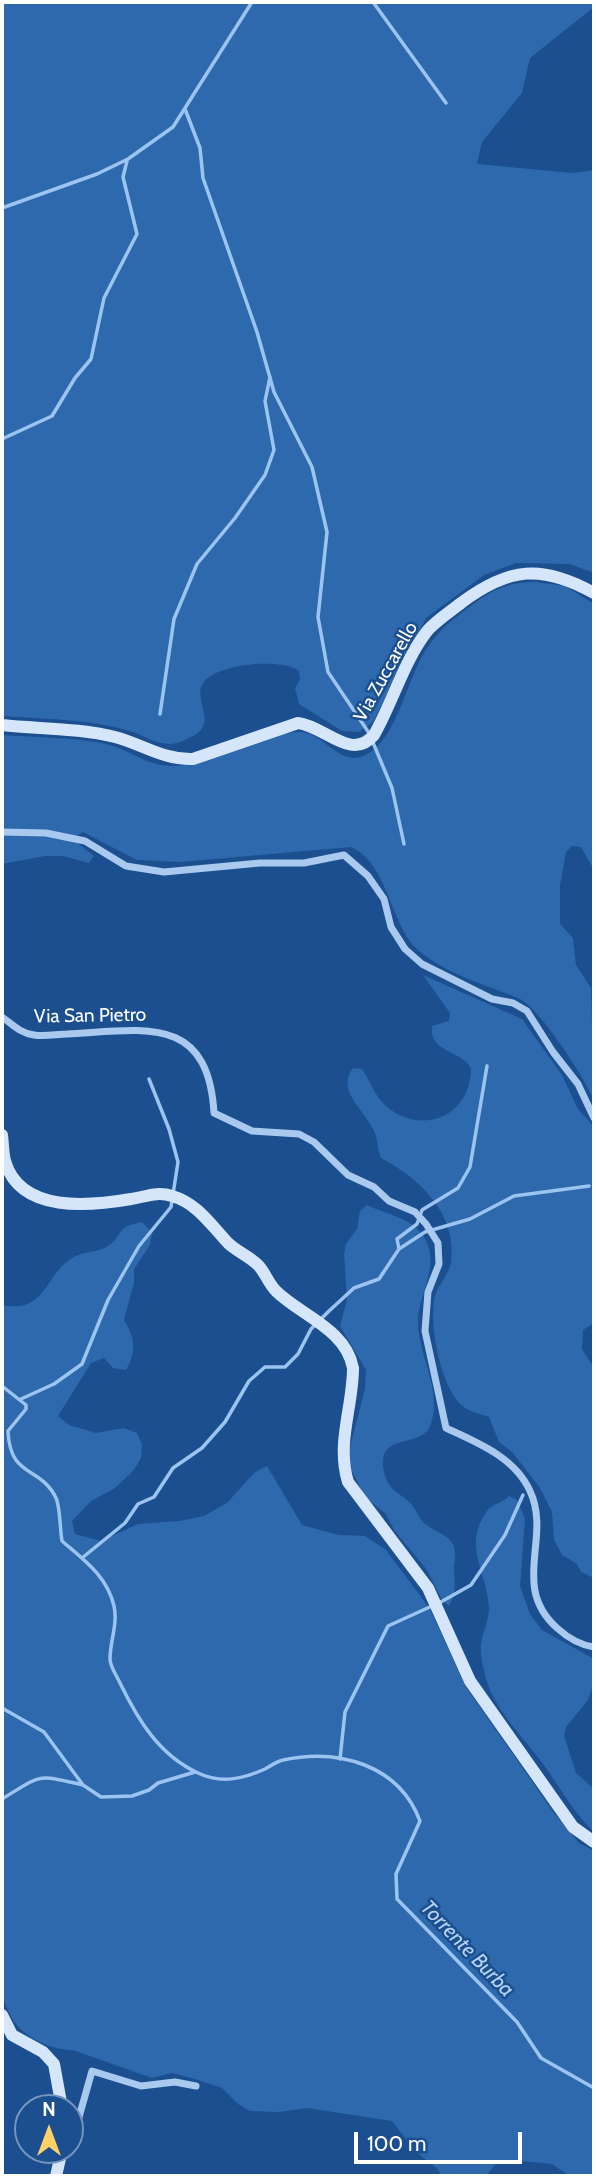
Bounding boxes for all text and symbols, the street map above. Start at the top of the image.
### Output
street label: Via Zuccarello [349,618,423,726]
street label: Via San Pietro [34,1004,146,1028]
water label: Torrente Burba [415,1896,519,2002]
north arrow [14,2094,84,2164]
text: N [42,2098,56,2121]
scale bar [358,2118,526,2162]
text: 100 m [367,2131,426,2156]

